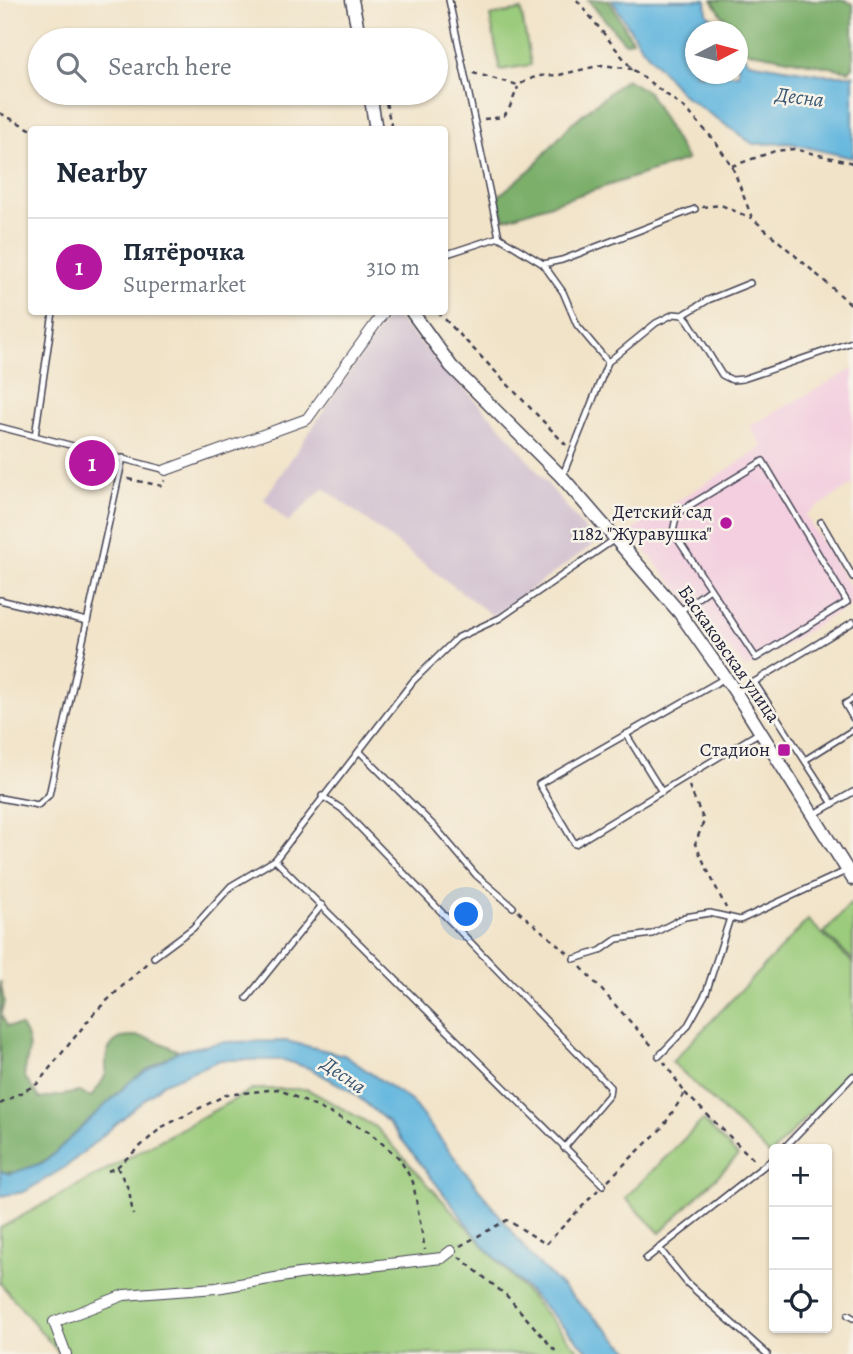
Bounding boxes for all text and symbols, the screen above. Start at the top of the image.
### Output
north arrow [685,21,748,84]
search box [28,28,448,105]
icon: search [52,48,90,86]
text: Search here [108,49,232,84]
water label: Десна [772,80,826,114]
text: Nearby [56,152,147,192]
text: Пятёрочка [123,234,245,269]
text: 1 [75,252,83,283]
text: 310 m [367,252,420,283]
text: Supermarket [123,269,246,300]
pin: 1 [69,437,115,489]
place label: Детский сад 1182 "Журавушка" [572,499,712,547]
marker: Детский сад 1182 "Журавушка" [718,515,734,531]
street label: Баскаковская улица [672,580,786,728]
place label: Стадион [700,737,770,763]
marker: Стадион [776,742,792,758]
your location [449,897,483,931]
water label: Десна [315,1049,372,1100]
map controls [769,1144,832,1333]
button: + [769,1144,832,1207]
button: − [769,1207,832,1270]
button: locate [769,1270,832,1333]

